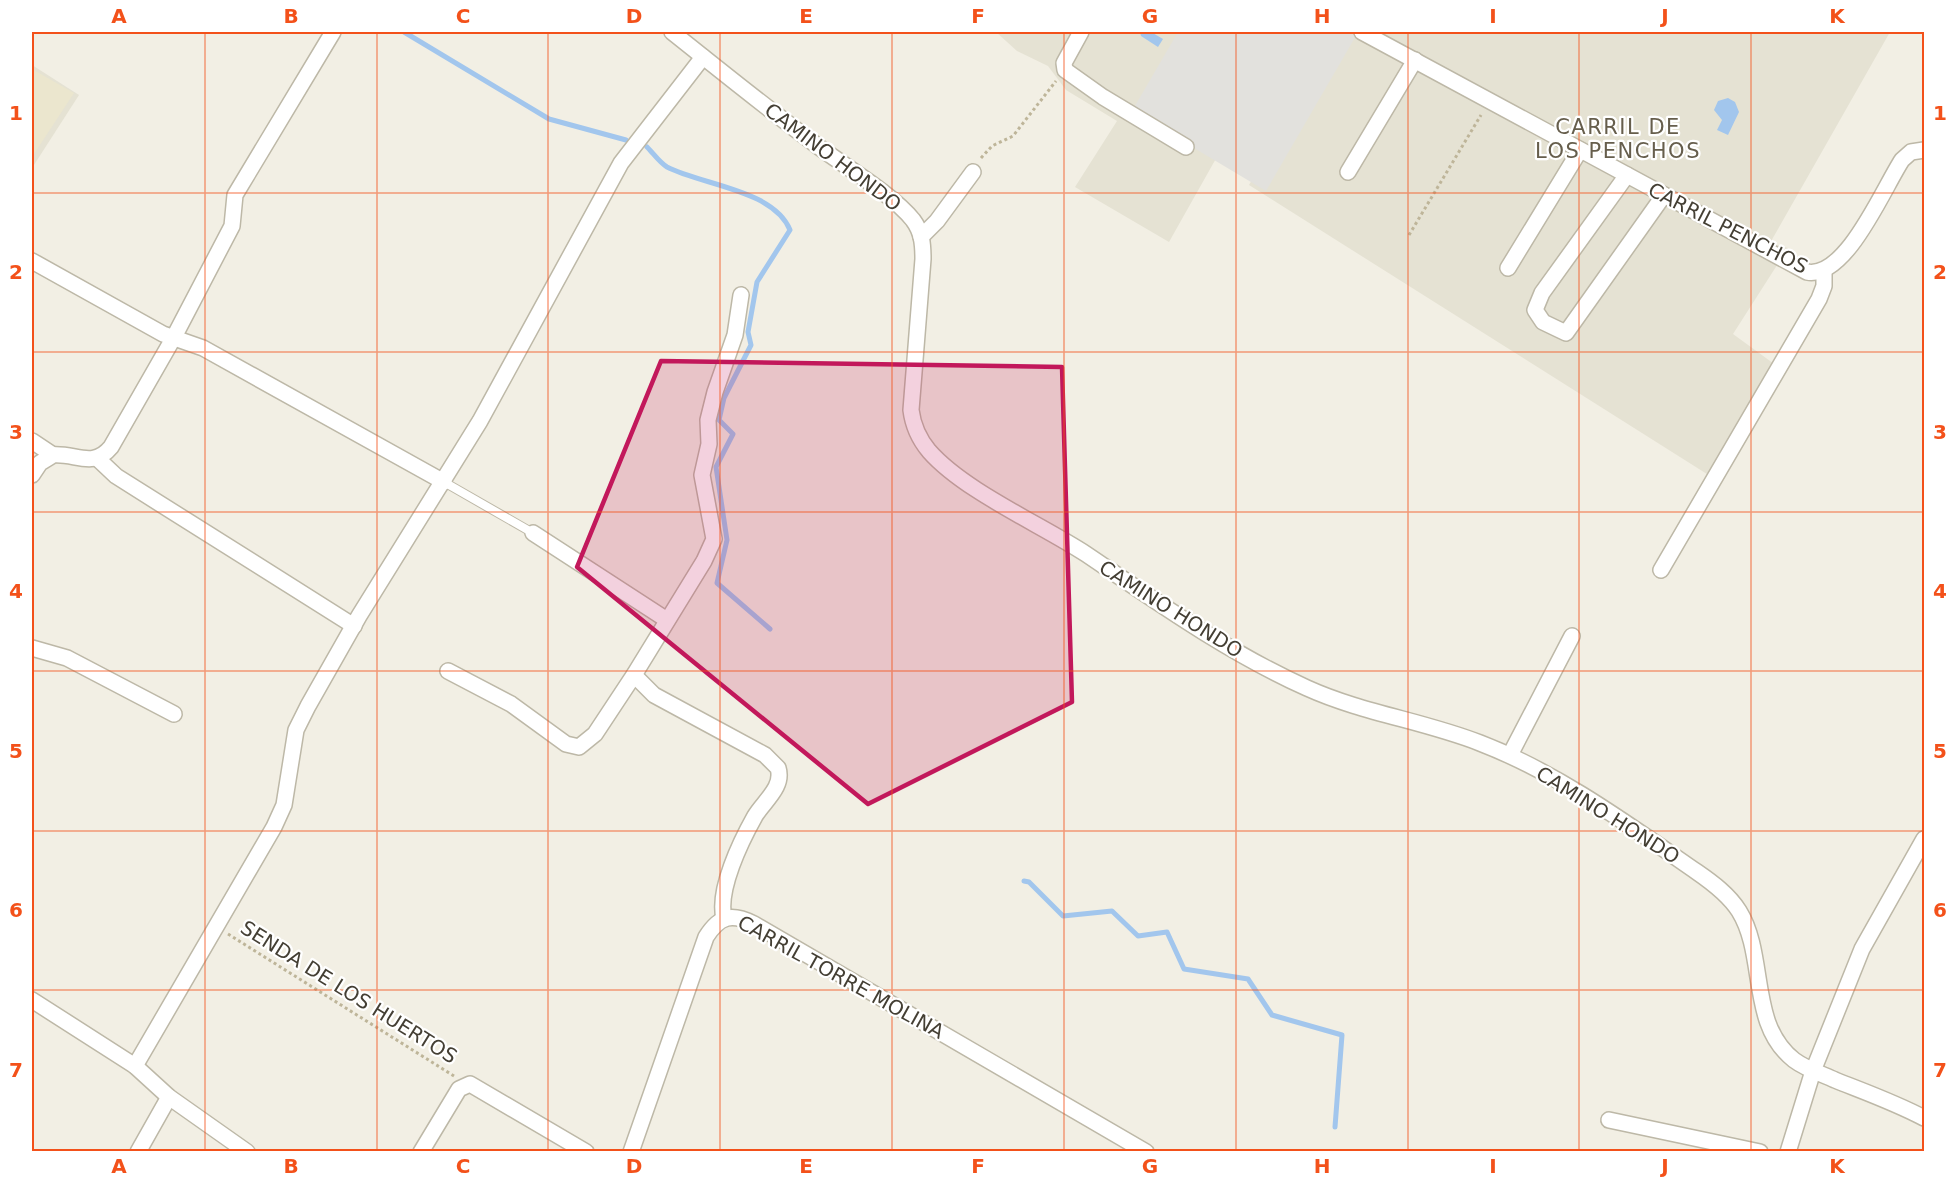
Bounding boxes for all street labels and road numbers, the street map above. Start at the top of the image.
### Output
street label: CAMINO HONDO [760,98,906,216]
street label: CARRIL PENCHOS [1644,177,1812,279]
street label: CAMINO HONDO [1095,555,1247,663]
street label: CAMINO HONDO [1532,761,1684,869]
street label: CARRIL TORRE MOLINA [734,910,949,1044]
street label: SENDA DE LOS HUERTOS [236,915,462,1069]

